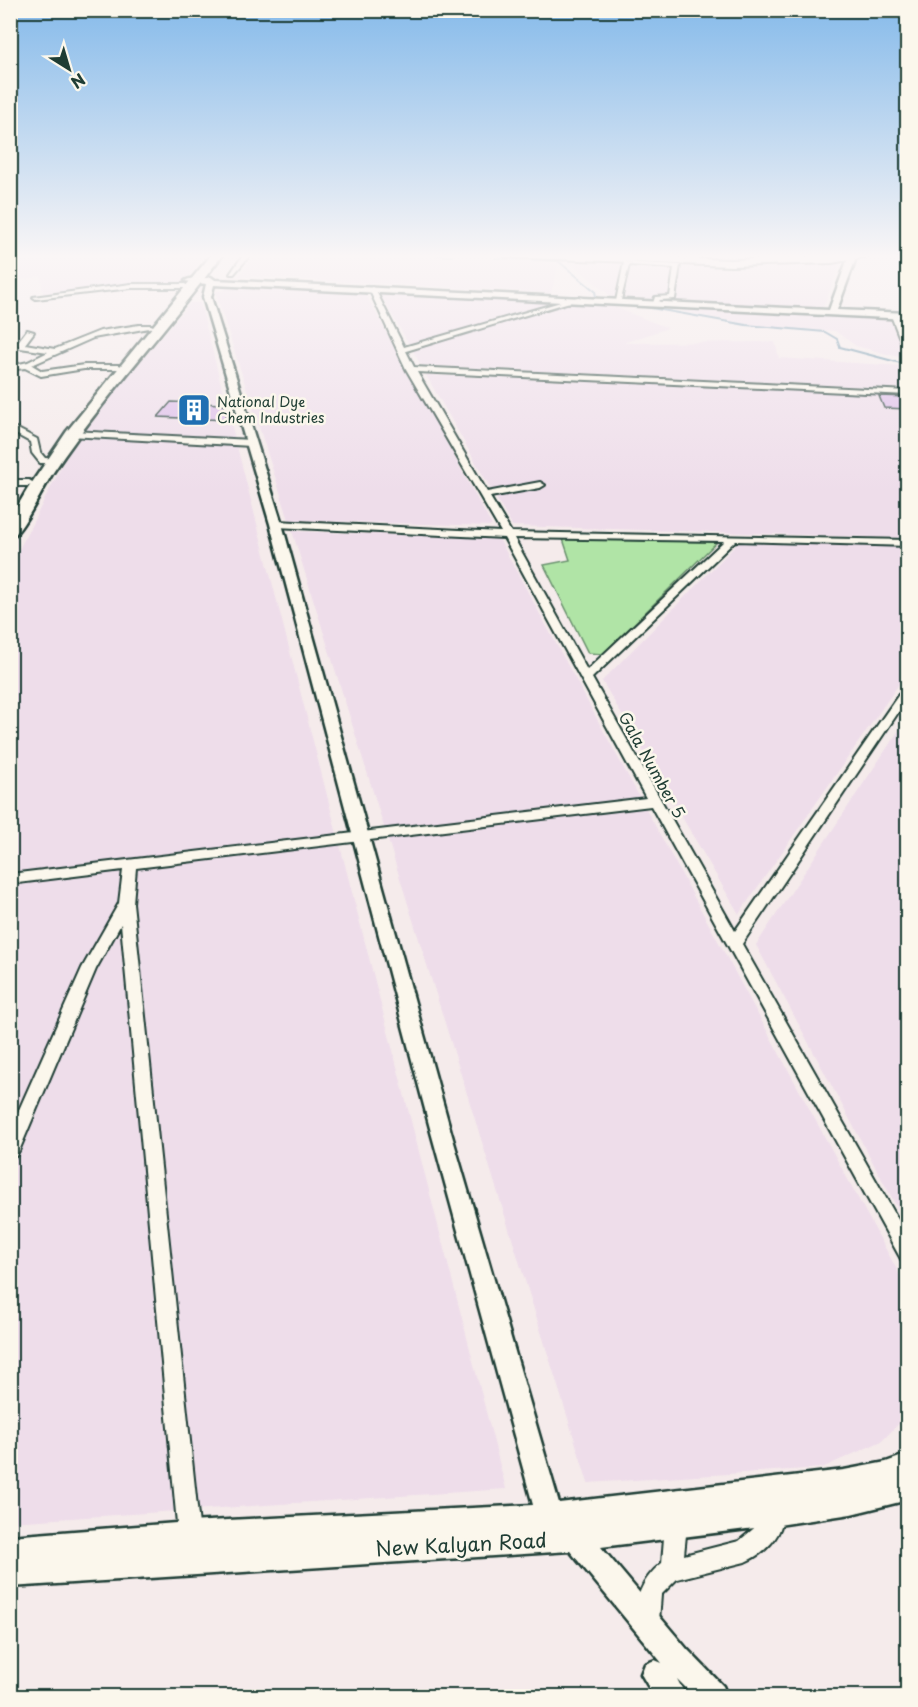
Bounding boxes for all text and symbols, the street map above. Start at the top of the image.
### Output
north arrow [39,39,99,99]
text: N [66,68,91,95]
place label: National Dye Chem Industries [217,391,324,428]
building icon: National Dye Chem Industries [176,392,212,428]
street label: Gala Number 5 [614,707,692,822]
street label: New Kalyan Road [374,1525,547,1563]

